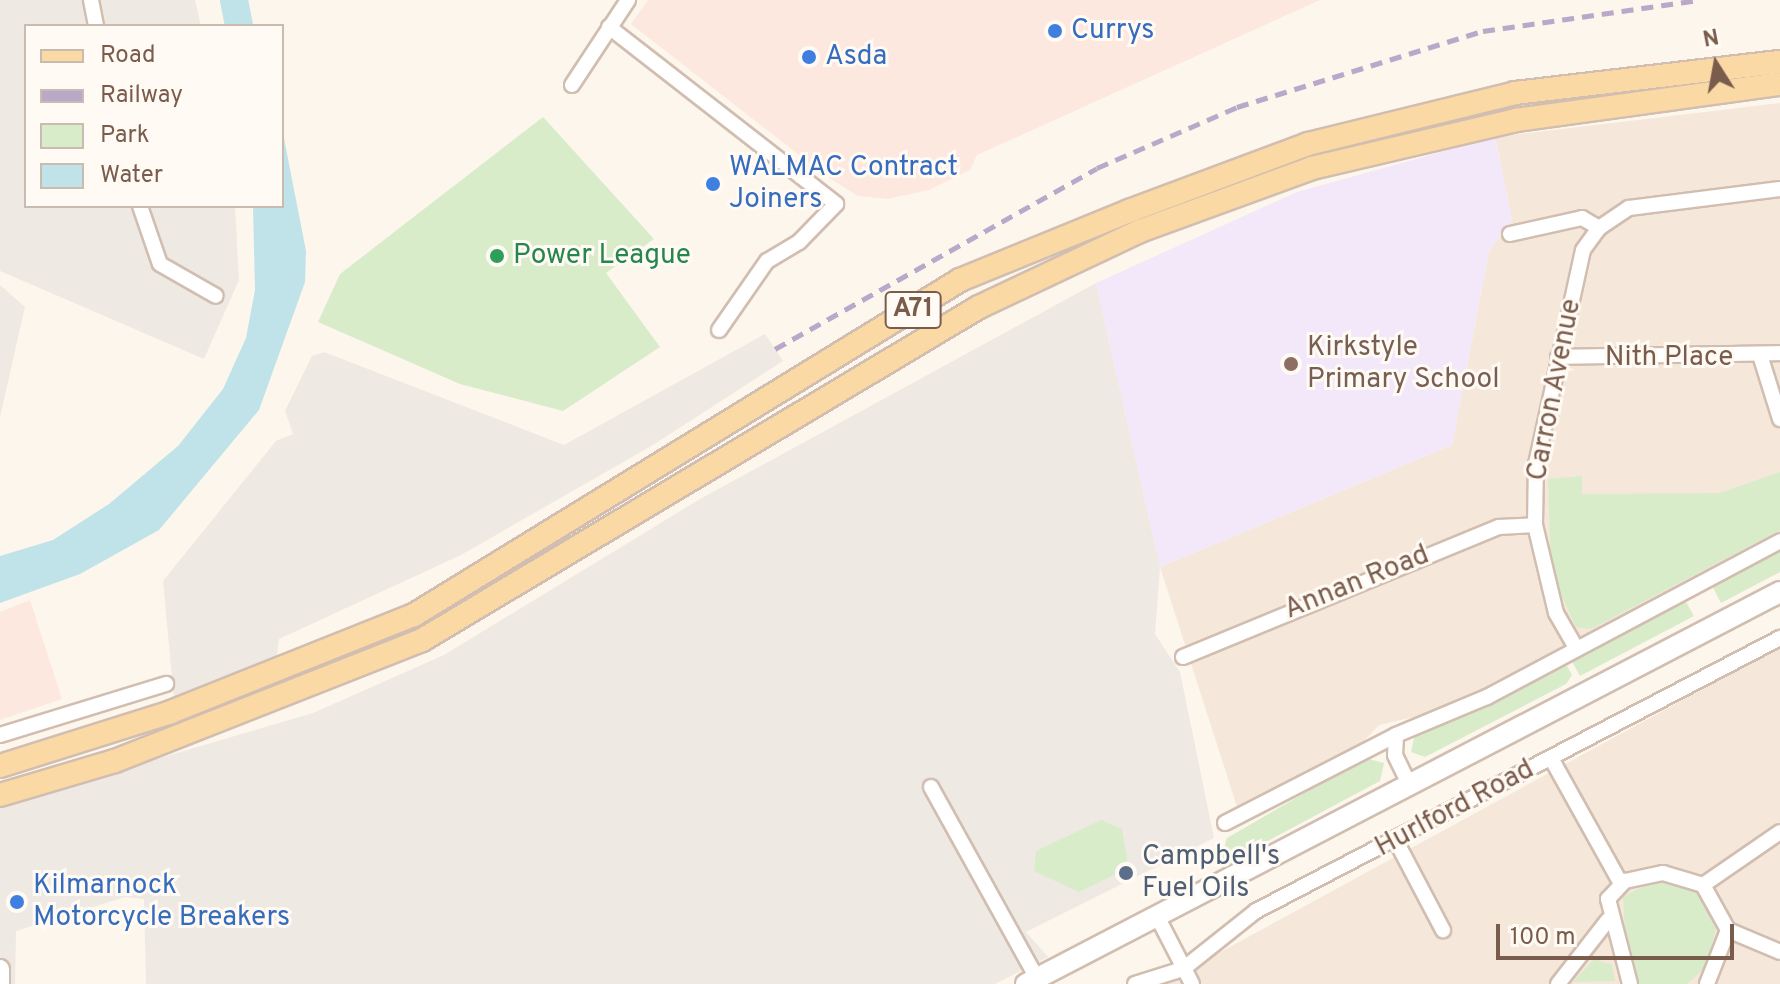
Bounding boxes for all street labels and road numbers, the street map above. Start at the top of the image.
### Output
road number: A71 [883,288,943,332]
street label: Carron Avenue [1521,296,1589,484]
street label: Nith Place [1605,341,1733,375]
street label: Annan Road [1280,539,1434,627]
street label: Hurlford Road [1370,753,1540,865]

